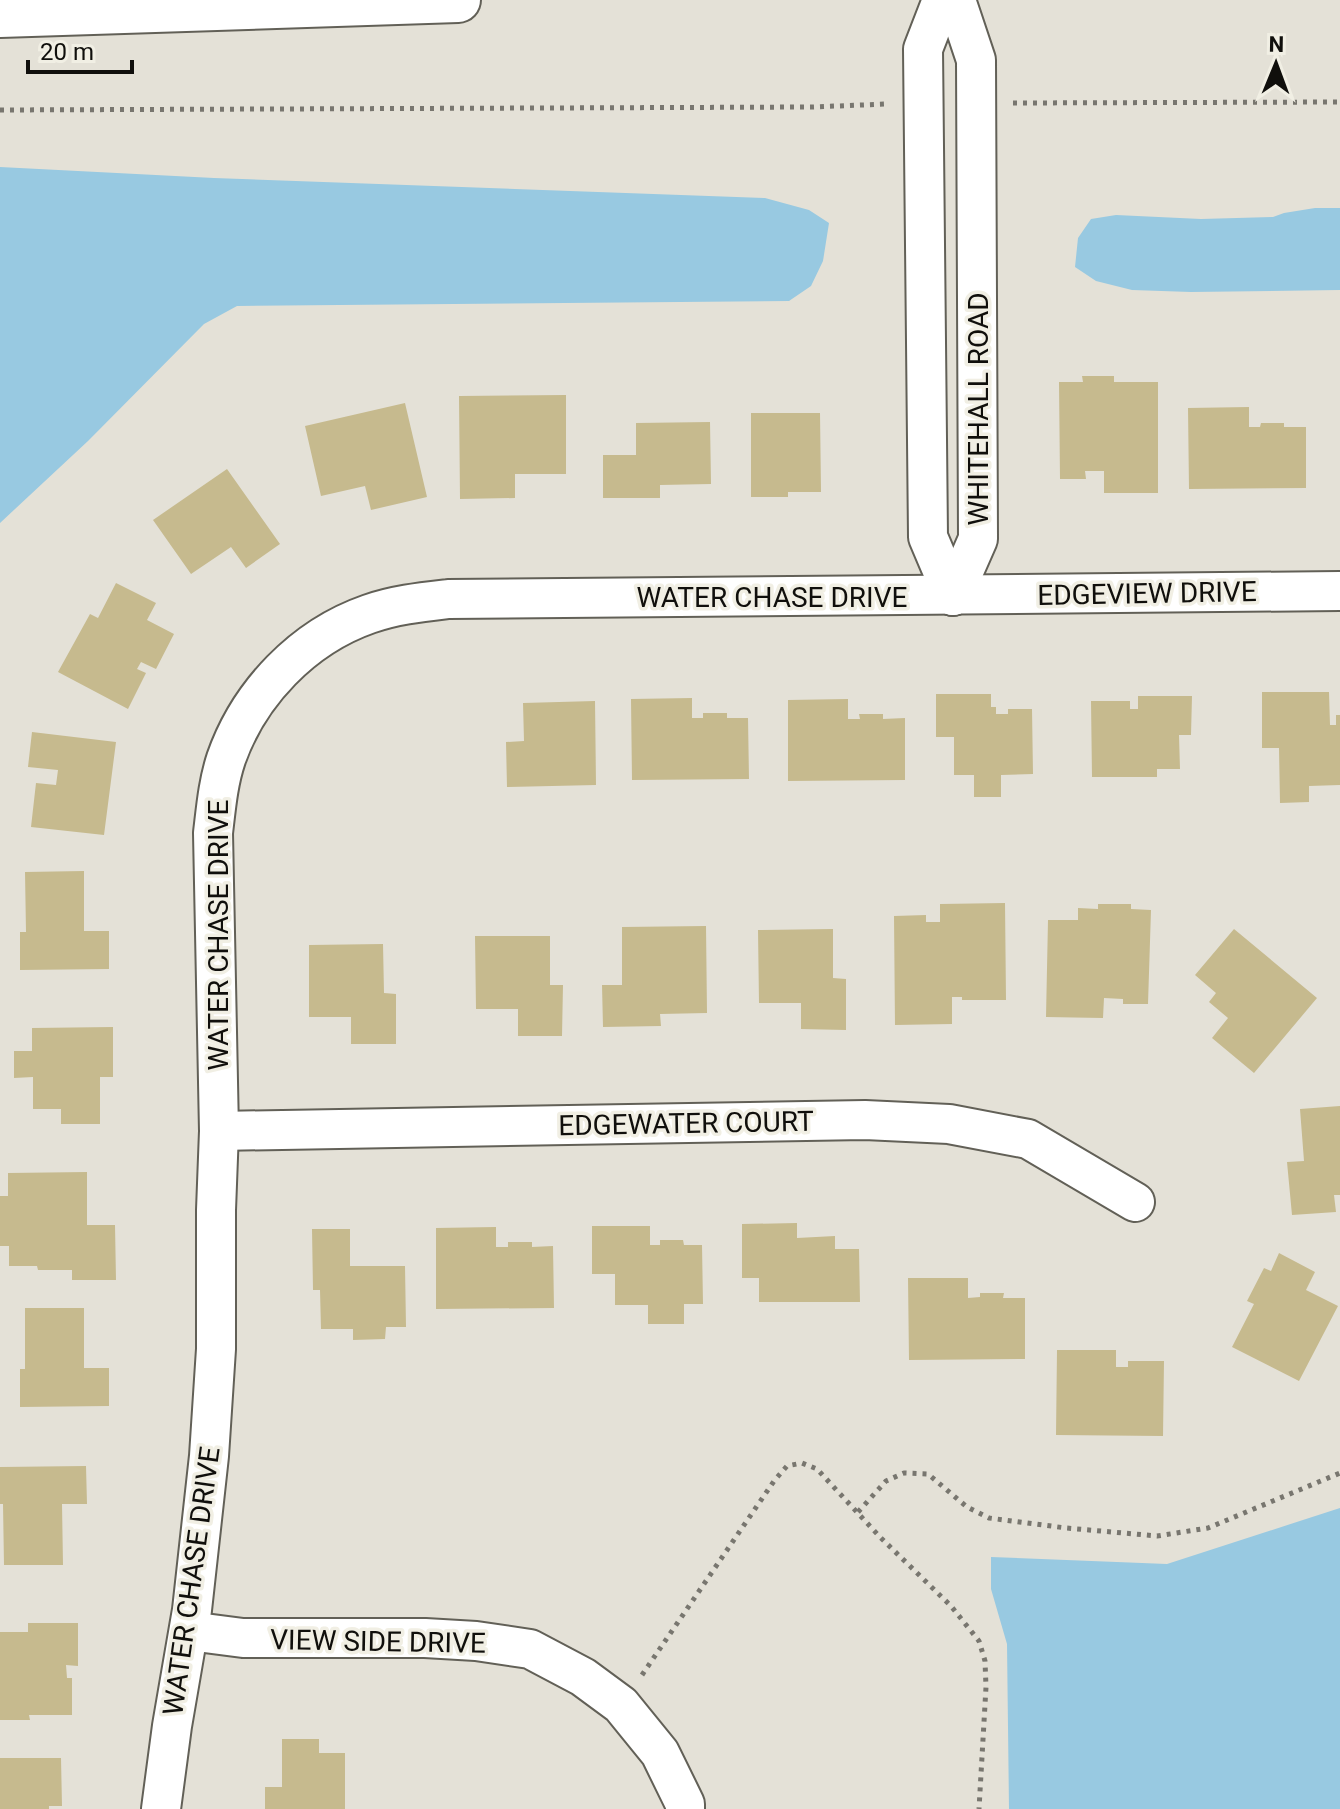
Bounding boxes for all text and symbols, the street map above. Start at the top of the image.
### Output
scale bar [28,24,132,74]
north arrow [1236,24,1316,104]
text: N [1268,32,1284,57]
text: 20 m [40,38,94,66]
street label: WHITEHALL ROAD [962,292,995,526]
street label: EDGEVIEW DRIVE [1037,575,1257,612]
street label: WATER CHASE DRIVE [637,581,907,614]
street label: WATER CHASE DRIVE [202,800,235,1070]
street label: EDGEWATER COURT [558,1105,814,1142]
street label: WATER CHASE DRIVE [156,1445,227,1717]
street label: VIEW SIDE DRIVE [270,1623,486,1660]

